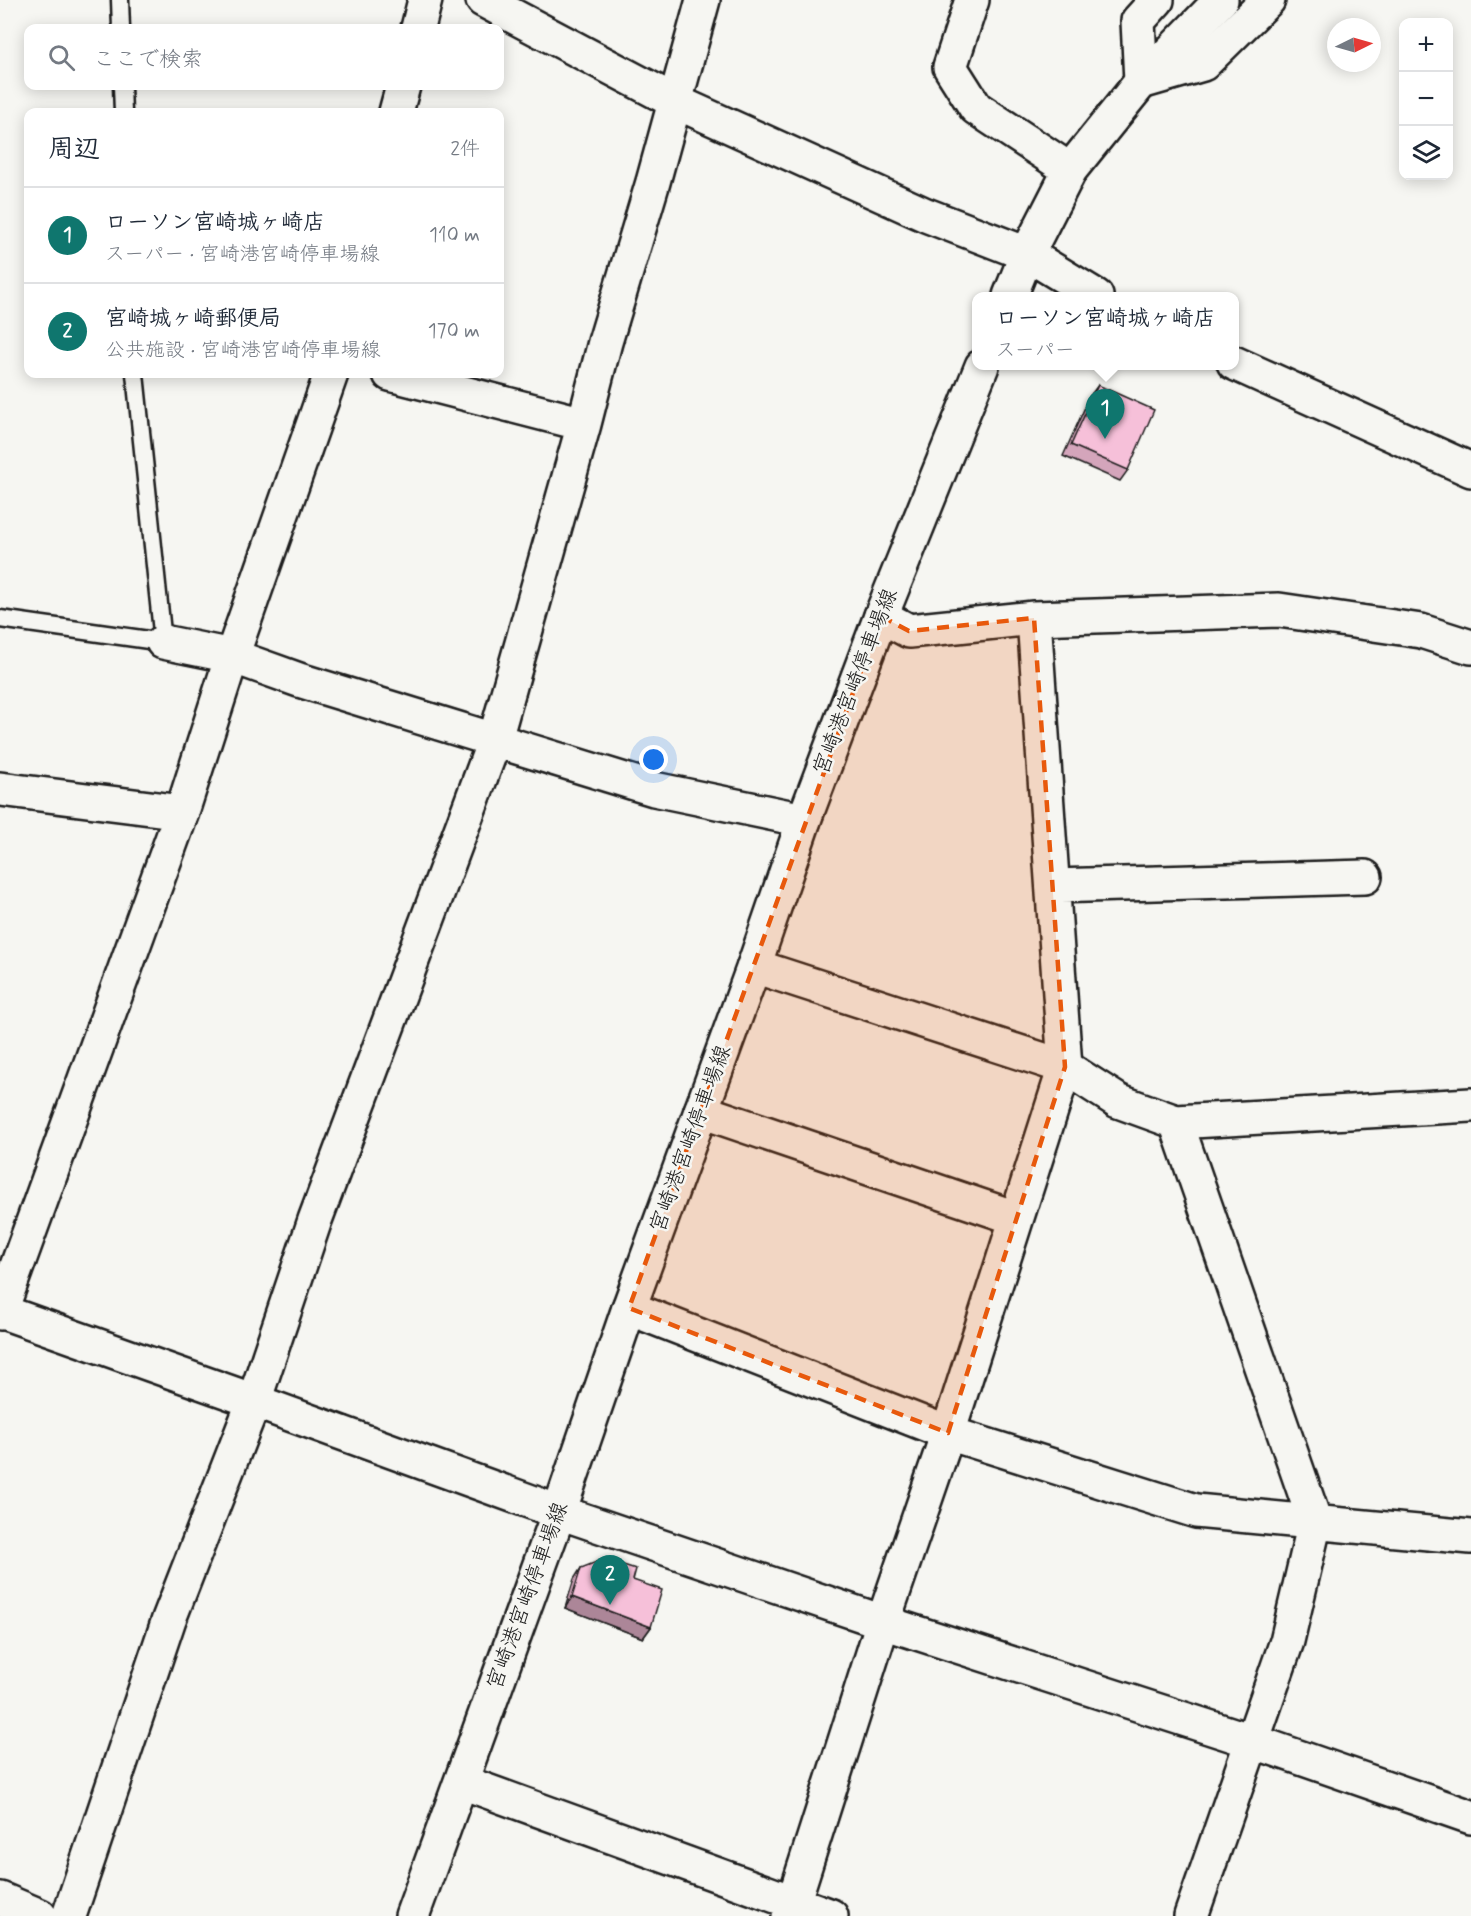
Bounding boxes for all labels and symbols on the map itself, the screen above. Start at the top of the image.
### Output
north arrow [1327,18,1381,72]
pin: 1 [1086,390,1124,439]
street label: 宮崎港宮崎停車場線 [807,585,905,779]
your location [639,745,668,774]
street label: 宮崎港宮崎停車場線 [644,1041,738,1237]
street label: 宮崎港宮崎停車場線 [481,1498,575,1694]
pin: 2 [590,1556,630,1605]

